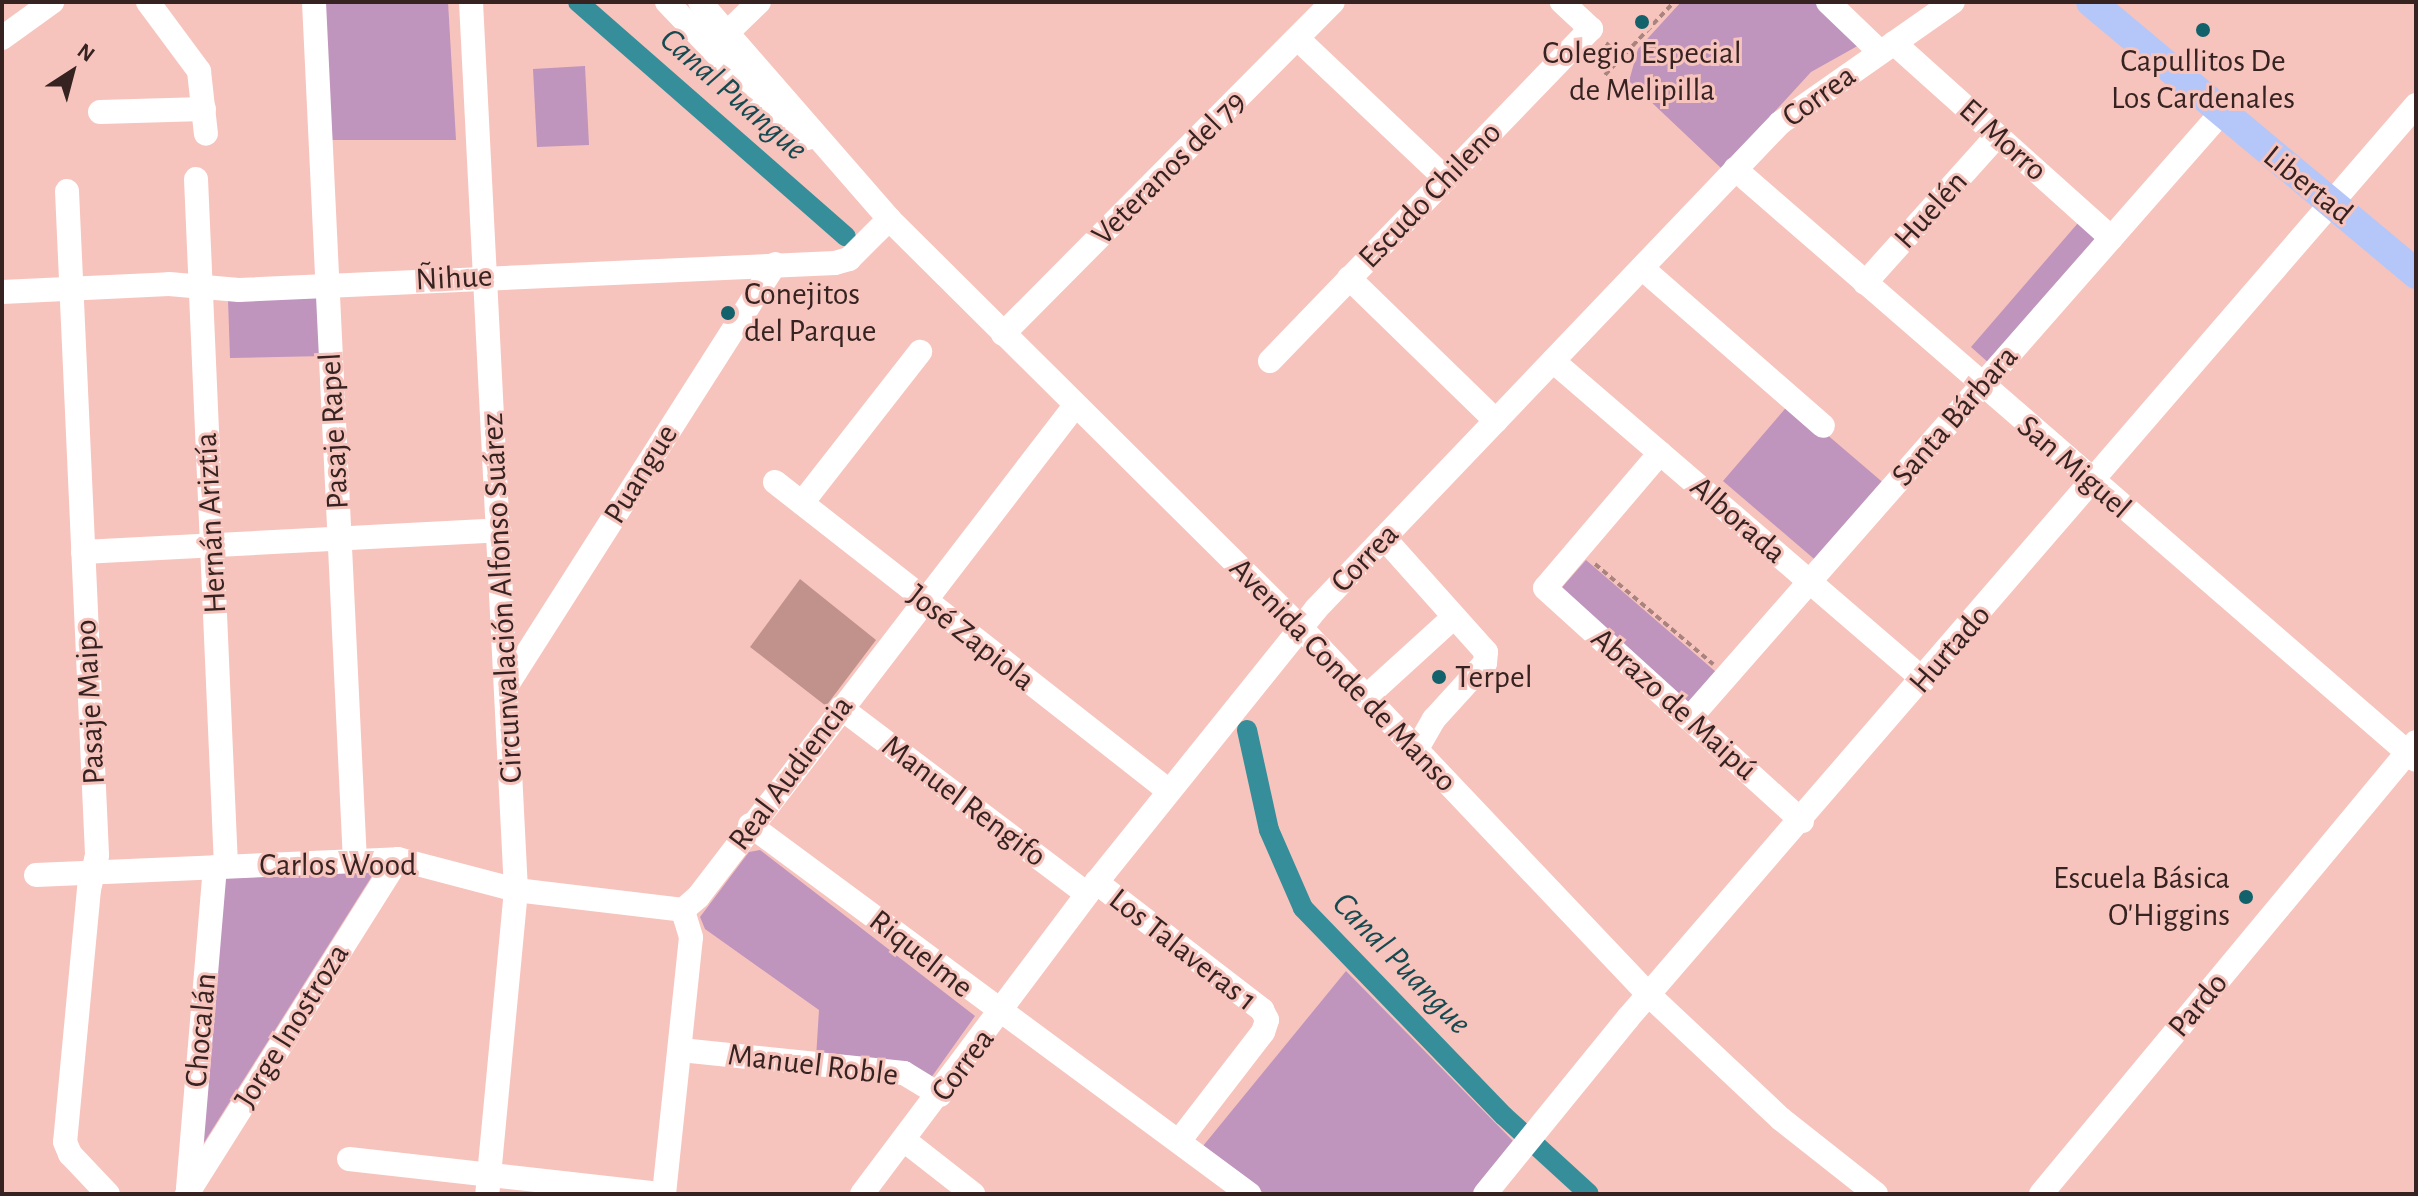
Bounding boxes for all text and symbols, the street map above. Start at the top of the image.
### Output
marker: Colegio Especial de Melipilla [1633,13,1651,31]
water label: Canal Puangue [651,20,815,170]
marker: Capullitos De Los Cardenales [2194,21,2212,39]
north arrow [32,32,112,112]
place label: Colegio Especial de Melipilla [1542,35,1742,110]
text: N [73,39,99,66]
place label: Capullitos De Los Cardenales [2111,43,2295,118]
street label: Correa [1775,56,1863,136]
street label: Veteranos del 79 [1084,83,1254,253]
street label: El Morro [1951,91,2055,189]
street label: Escudo Chileno [1350,114,1510,276]
street label: Libertad [2255,137,2361,233]
street label: Huelén [1886,163,1976,257]
street label: Ñihue [414,257,494,299]
place label: Conejitos del Parque [744,276,876,351]
marker: Conejitos del Parque [719,304,737,322]
street label: Santa Bárbara [1884,338,2026,494]
street label: Pasaje Rapel [311,352,357,510]
street label: San Miguel [2009,407,2139,527]
street label: Circunvalación Alfonso Suárez [473,412,531,784]
street label: Puangue [596,417,686,531]
street label: Hernán Ariztía [187,431,235,615]
street label: Alborada [1682,468,1794,572]
street label: Correa [1323,515,1407,601]
street label: Avenida Conde de Manso [1221,550,1465,800]
street label: José Zapiola [900,576,1042,700]
street label: Hurtado [1901,597,1999,701]
street label: Pasaje Maipo [67,619,113,785]
street label: Abrazo de Maipú [1583,620,1765,788]
place label: Terpel [1455,658,1533,696]
marker: Terpel [1430,668,1448,686]
street label: Real Audiencia [720,688,862,858]
street label: Manuel Rengifo [874,727,1054,875]
street label: Carlos Wood [259,846,417,884]
place label: Escuela Básica O'Higgins [2053,860,2230,935]
street label: Los Talaveras 1 [1101,880,1265,1020]
water label: Canal Puangue [1323,884,1479,1044]
marker: Escuela Básica O'Higgins [2237,888,2255,906]
street label: Riquelme [861,902,981,1006]
street label: Jorge Inostroza [226,937,358,1115]
street label: Pardo [2160,965,2236,1045]
street label: Chocalán [177,971,225,1089]
street label: Correa [923,1021,1003,1109]
street label: Manuel Roble [726,1035,900,1095]

